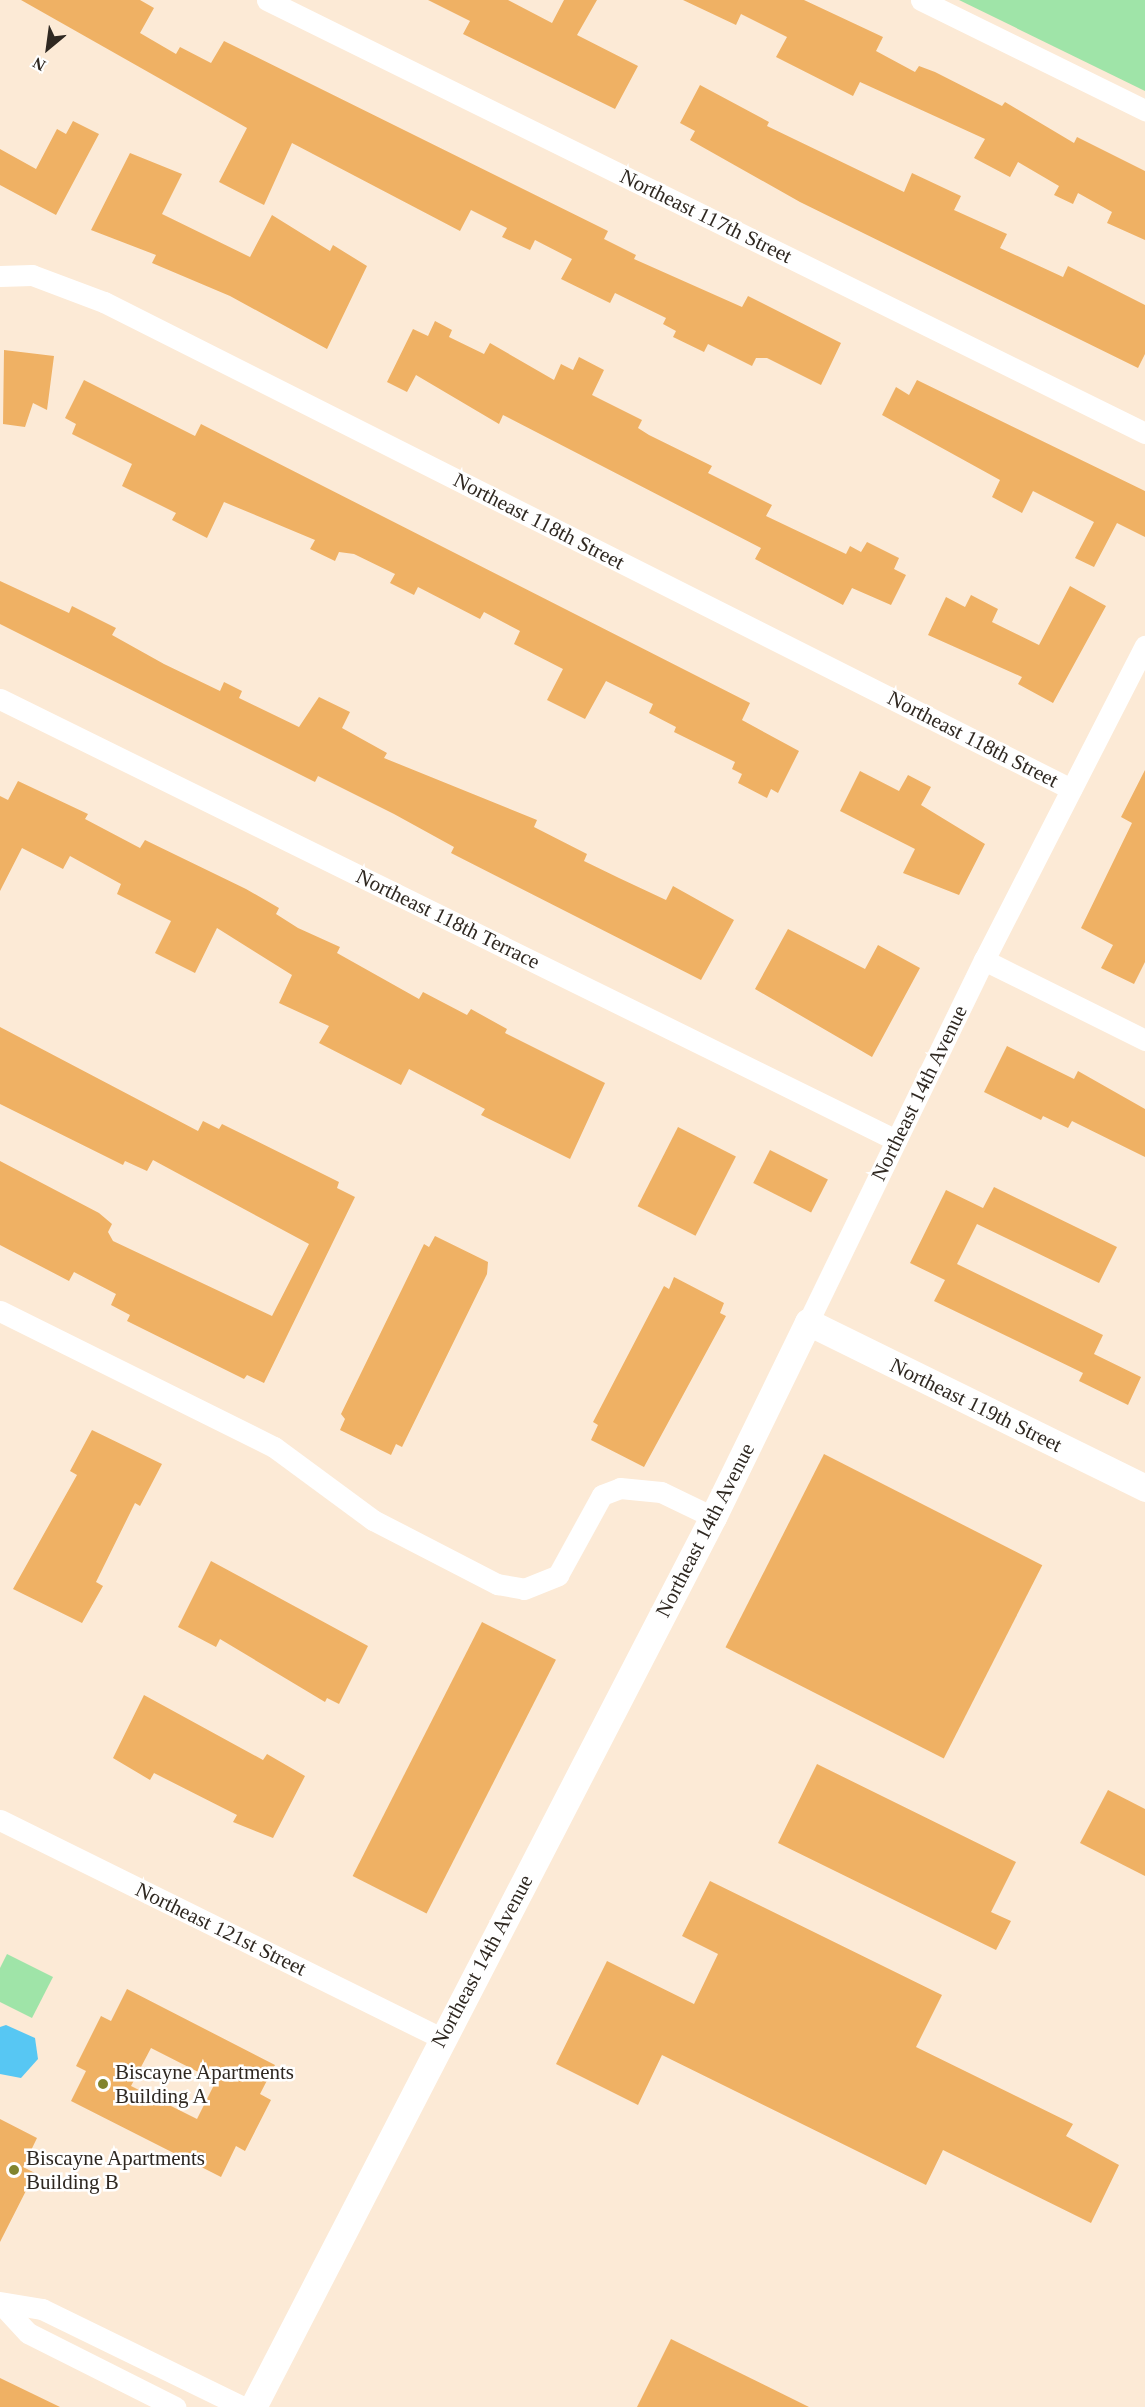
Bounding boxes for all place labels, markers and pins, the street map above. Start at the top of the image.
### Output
place label: Biscayne Apartments Building A [115,2059,295,2109]
marker: Biscayne Apartments Building A [96,2077,110,2091]
place label: Biscayne Apartments Building B [26,2145,206,2195]
marker: Biscayne Apartments Building B [7,2163,21,2177]

